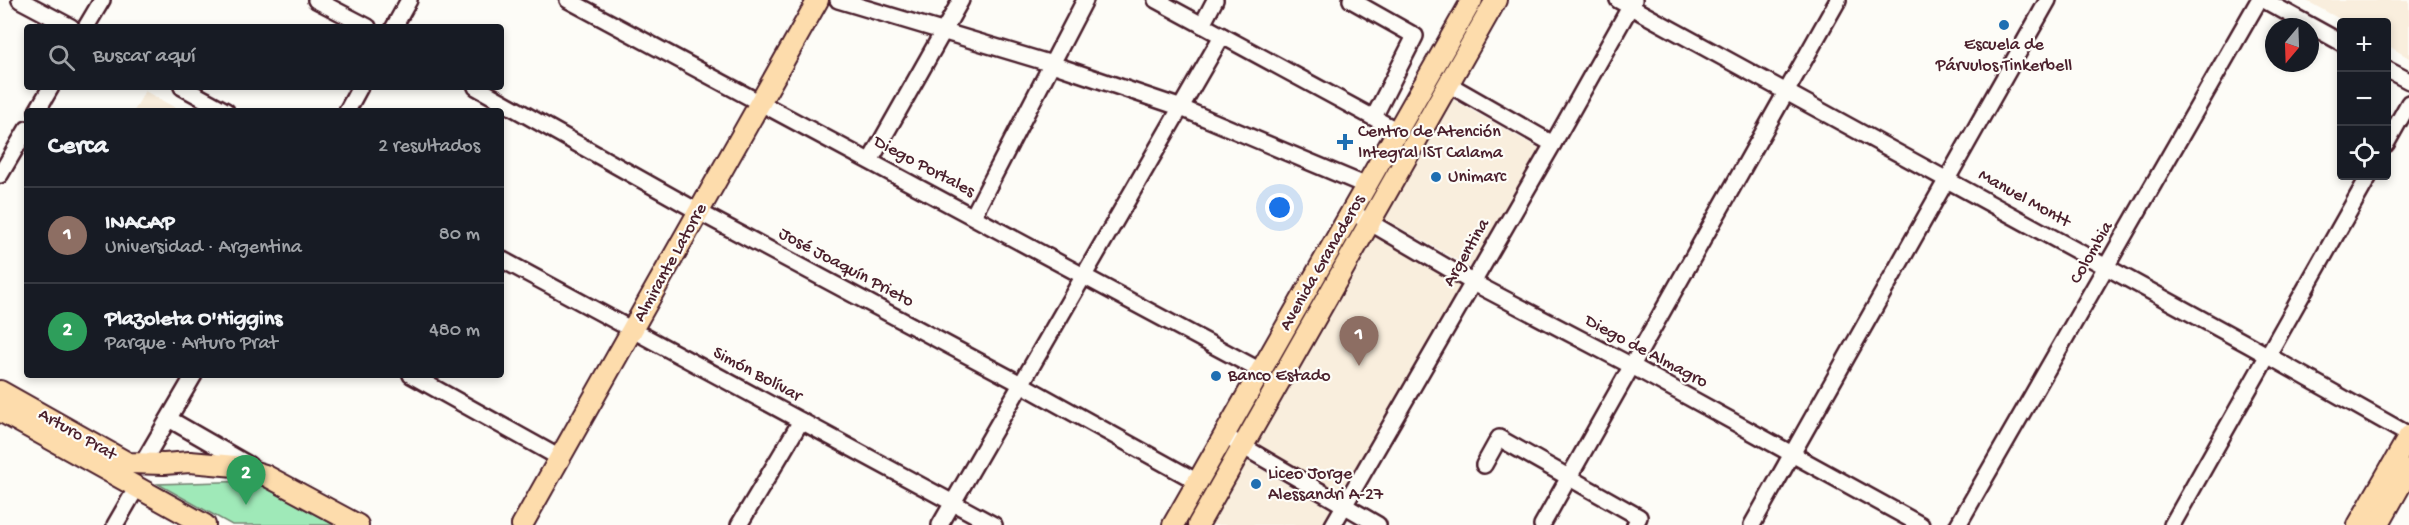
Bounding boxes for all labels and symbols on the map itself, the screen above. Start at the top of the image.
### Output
marker: Escuela de Párvulos Tinkerbell [1997,18,2011,32]
north arrow [2265,18,2319,72]
place label: Escuela de Párvulos Tinkerbell [1935,35,2072,77]
place label: Centro de Atención Integral IST Calama [1358,122,1504,164]
street label: Diego Portales [869,131,979,203]
marker: Centro de Atención Integral IST Calama [1336,133,1354,151]
street label: Manuel Montt [1974,165,2075,234]
place label: Unimarc [1448,167,1507,188]
marker: Unimarc [1429,170,1443,184]
street label: Avenida Granaderos [1276,190,1371,335]
your location [1265,193,1294,222]
street label: Almirante Latorre [630,199,713,326]
street label: Argentina [1439,214,1495,291]
street label: Colombia [2066,217,2119,288]
street label: José Joaquín Prieto [775,224,917,312]
street label: Diego de Almagro [1580,310,1711,393]
pin: 1 [1340,316,1378,366]
street label: Simón Bolívar [709,343,807,408]
place label: Banco Estado [1227,366,1331,387]
marker: Banco Estado [1209,369,1223,383]
street label: Arturo Prat [34,404,121,467]
pin: 2 [226,456,266,505]
place label: Liceo Jorge Alessandri A-27 [1268,464,1384,506]
marker: Liceo Jorge Alessandri A-27 [1249,477,1263,491]

